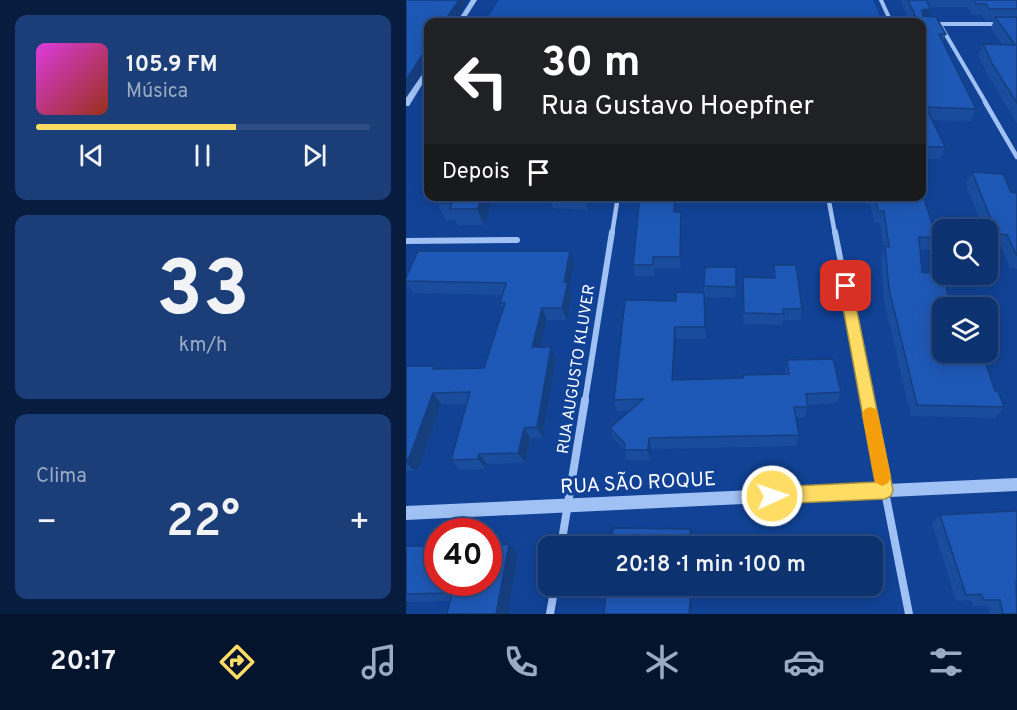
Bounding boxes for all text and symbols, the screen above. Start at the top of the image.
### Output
text: 30 m [541,38,640,91]
icon: left [442,42,520,120]
text: 105.9 FM [126,52,218,79]
text: Música [126,79,188,105]
text: Rua Gustavo Hoepfner [541,90,814,124]
icon: previous [75,139,108,172]
icon: pause [186,139,219,172]
icon: next [298,139,331,172]
icon: arrive [522,156,555,189]
text: Depois [442,159,510,186]
map controls [932,219,998,363]
button: search [932,219,998,285]
text: 33 [156,244,250,343]
pin [820,260,871,311]
icon: arrive [829,269,862,302]
street label: RUA AUGUSTO KLUVER [554,283,600,456]
button: layers [932,297,998,363]
text: km/h [179,333,227,359]
text: Clima [36,464,87,490]
position arrow [740,464,804,528]
street label: RUA SÃO ROQUE [560,466,717,501]
text: 22° [166,495,240,552]
text: − [36,503,57,545]
text: + [349,503,370,545]
speed limit sign: 40 [424,518,502,596]
text: 20:18 · 1 min · 100 m [615,552,806,579]
icon: directions [216,641,258,683]
icon: music [358,641,400,683]
icon: phone [500,641,542,683]
icon: climate [641,641,683,683]
icon: car [783,641,825,683]
icon: filters [925,641,967,683]
text: 20:17 [50,645,116,679]

